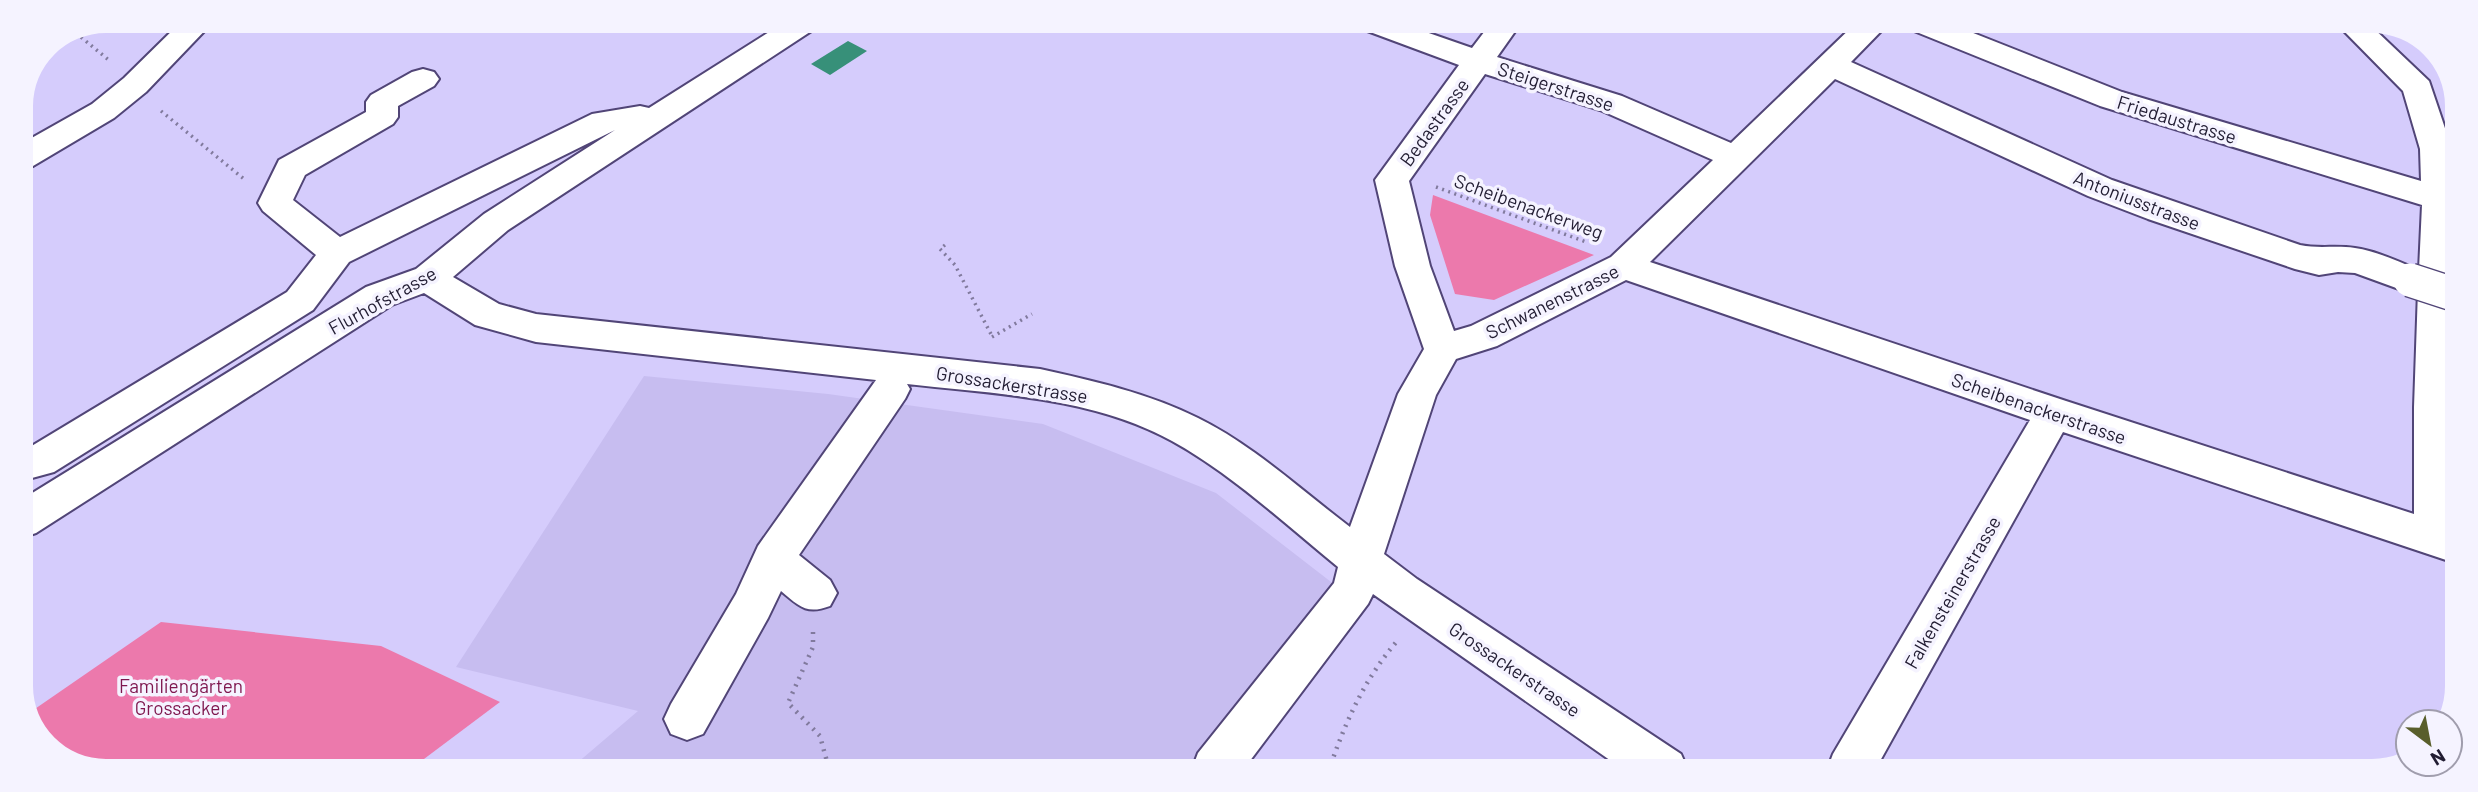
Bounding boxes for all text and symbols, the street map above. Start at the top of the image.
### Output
street label: Steigerstrasse [1495,56,1617,116]
street label: Bedastrasse [1394,74,1474,170]
street label: Friedaustrasse [2115,90,2239,148]
street label: Antoniusstrasse [2070,165,2204,235]
street label: Scheibenackerweg [1451,168,1607,244]
street label: Schwanenstrasse [1482,259,1622,343]
street label: Flurhofstrasse [324,261,440,339]
street label: Grossackerstrasse [934,361,1090,407]
street label: Scheibenackerstrasse [1949,367,2129,449]
street label: Falkensteinerstrasse [1899,512,2005,672]
street label: Grossackerstrasse [1445,617,1585,721]
park label: Familiengärten Grossacker [119,674,243,719]
north arrow [2394,708,2464,778]
text: N [2427,745,2450,771]

